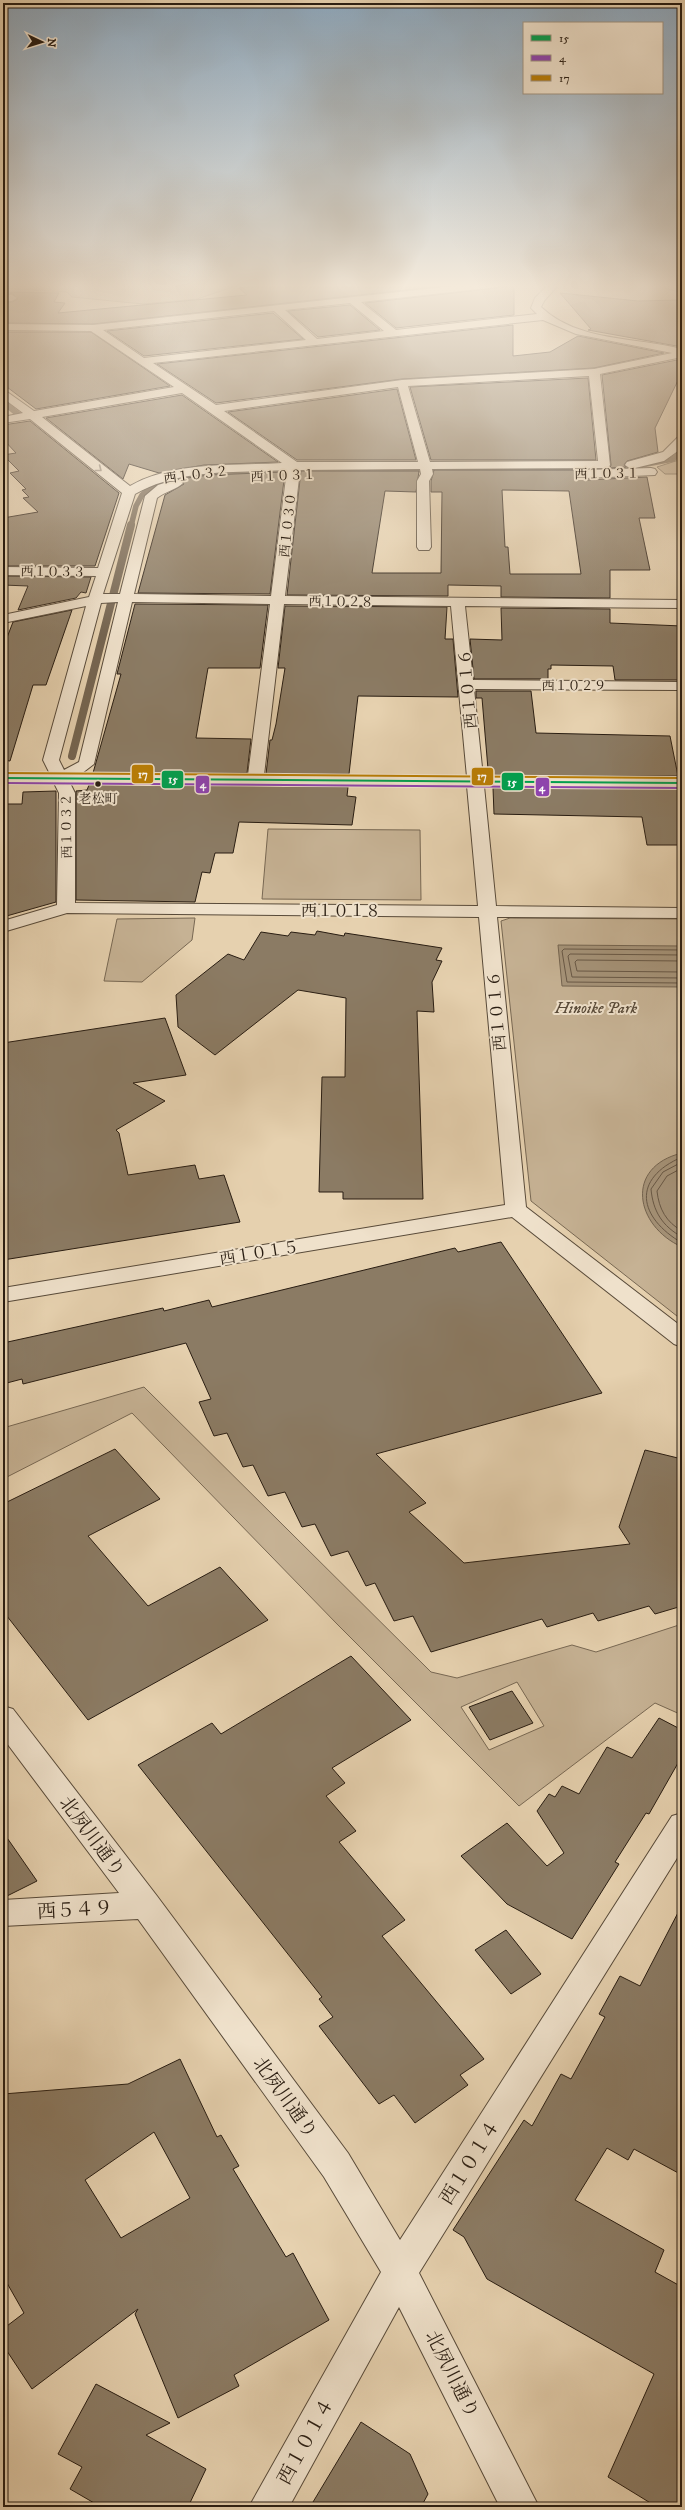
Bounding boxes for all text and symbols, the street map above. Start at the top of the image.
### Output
north arrow [22,22,62,62]
legend [523,22,663,94]
text: 15 [559,31,569,46]
text: N [44,38,58,48]
text: 4 [559,51,567,66]
text: 17 [559,71,570,86]
street label: 西１０３２ [163,463,229,487]
one-way arrow [95,464,102,472]
street label: 西１０３１ [574,465,640,483]
street label: 西１０３１ [250,467,316,485]
street label: 西１０３０ [277,492,299,558]
street label: 西１０３３ [20,563,86,581]
street label: 西１０２８ [308,593,374,611]
street label: 西１０１６ [455,648,481,730]
street label: 西１０２９ [541,678,607,694]
line badge: 17 [131,764,154,784]
line badge: 17 [471,767,494,786]
text: 17 [138,768,148,782]
line badge: 15 [161,770,184,789]
text: 17 [477,770,487,784]
line badge: 15 [501,772,524,791]
text: 15 [168,773,178,787]
line badge: 4 [195,775,210,794]
text: 15 [507,776,517,790]
line badge: 4 [535,777,550,797]
text: 4 [199,778,207,792]
marker: 老松町 [93,779,103,789]
text: 4 [538,781,546,795]
place label: 老松町 [78,791,118,807]
street label: 西１０３２ [58,793,76,859]
street label: 西１０１８ [301,901,381,921]
street label: 西１０１６ [484,970,510,1052]
park label: Hinoike Park [554,998,638,1018]
street label: 西１０１５ [218,1237,300,1269]
street label: 北夙川通り [54,1792,130,1882]
street label: 西５４９ [37,1897,114,1924]
street label: 北夙川通り [248,2053,322,2143]
street label: 西１０１４ [435,2116,505,2209]
street label: 北夙川通り [420,2327,483,2422]
street label: 西１０１４ [273,2395,339,2489]

